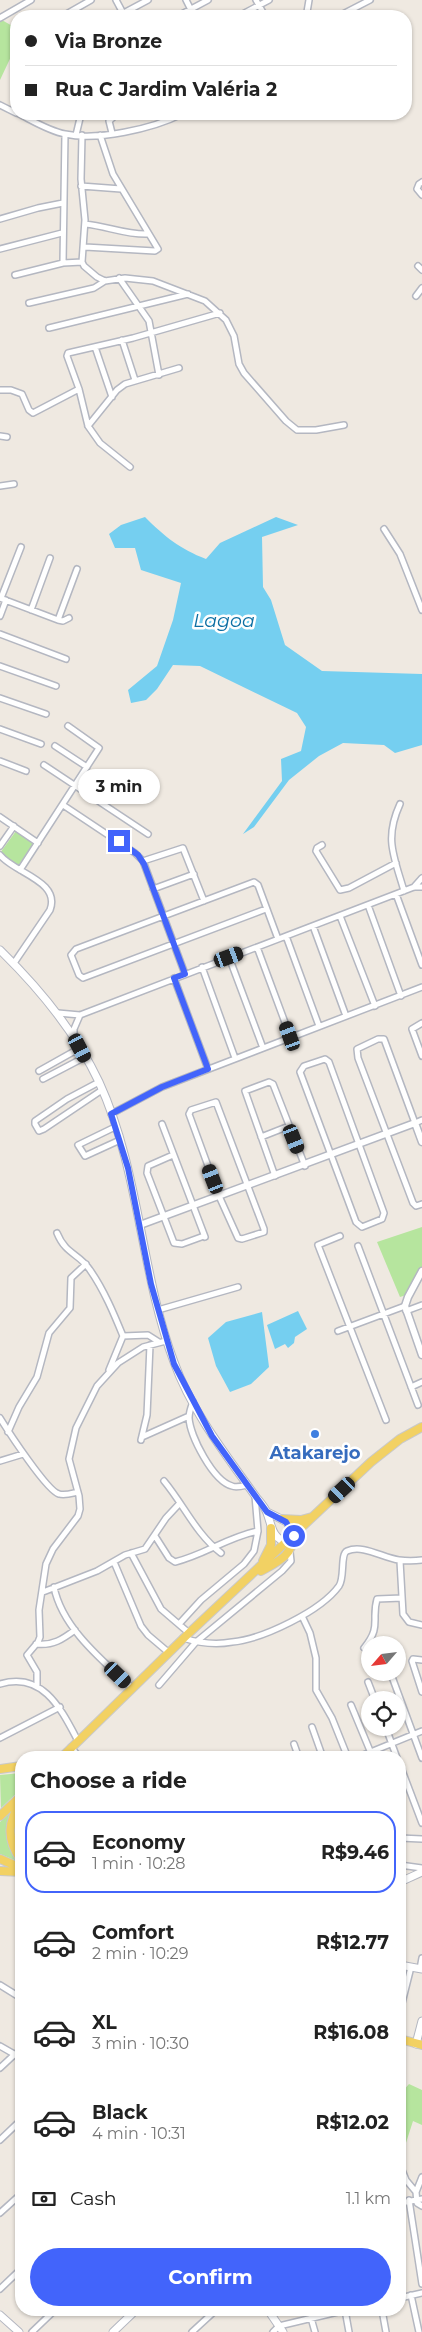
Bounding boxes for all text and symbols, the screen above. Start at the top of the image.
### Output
text: Via Bronze [55,30,162,53]
text: Rua C Jardim Valéria 2 [55,78,277,101]
water label: Lagoa [193,609,255,632]
callout: 3 min [78,768,160,804]
text: 3 min [96,777,142,796]
route end [108,830,130,852]
car [212,945,245,969]
car [277,1019,302,1053]
car [66,1031,93,1065]
car [281,1122,306,1156]
car [200,1162,225,1196]
marker: Atakarejo [309,1428,321,1440]
place label: Atakarejo [268,1442,361,1464]
car [325,1474,358,1506]
route start [283,1525,305,1547]
north arrow [361,1636,406,1681]
map controls [361,1636,406,1736]
car [101,1659,134,1691]
button: locate [361,1691,406,1736]
text: Choose a ride [30,1767,187,1794]
icon: car [32,1830,77,1875]
text: Economy [92,1831,185,1854]
text: R$9.46 [321,1841,389,1864]
text: 1 min · 10:28 [92,1854,186,1873]
icon: car [32,1920,77,1965]
text: Comfort [92,1921,174,1944]
text: R$12.77 [316,1931,389,1954]
text: 2 min · 10:29 [92,1944,188,1963]
icon: car [32,2010,77,2055]
text: XL [92,2011,117,2034]
text: R$16.08 [313,2021,389,2044]
text: 3 min · 10:30 [92,2034,189,2053]
icon: car [32,2100,77,2145]
text: Black [92,2101,148,2124]
text: R$12.02 [315,2111,389,2134]
text: 4 min · 10:31 [92,2124,186,2143]
icon: cash [30,2185,58,2213]
text: Cash [70,2187,117,2210]
text: 1.1 km [346,2189,391,2208]
button: Confirm [30,2248,391,2306]

